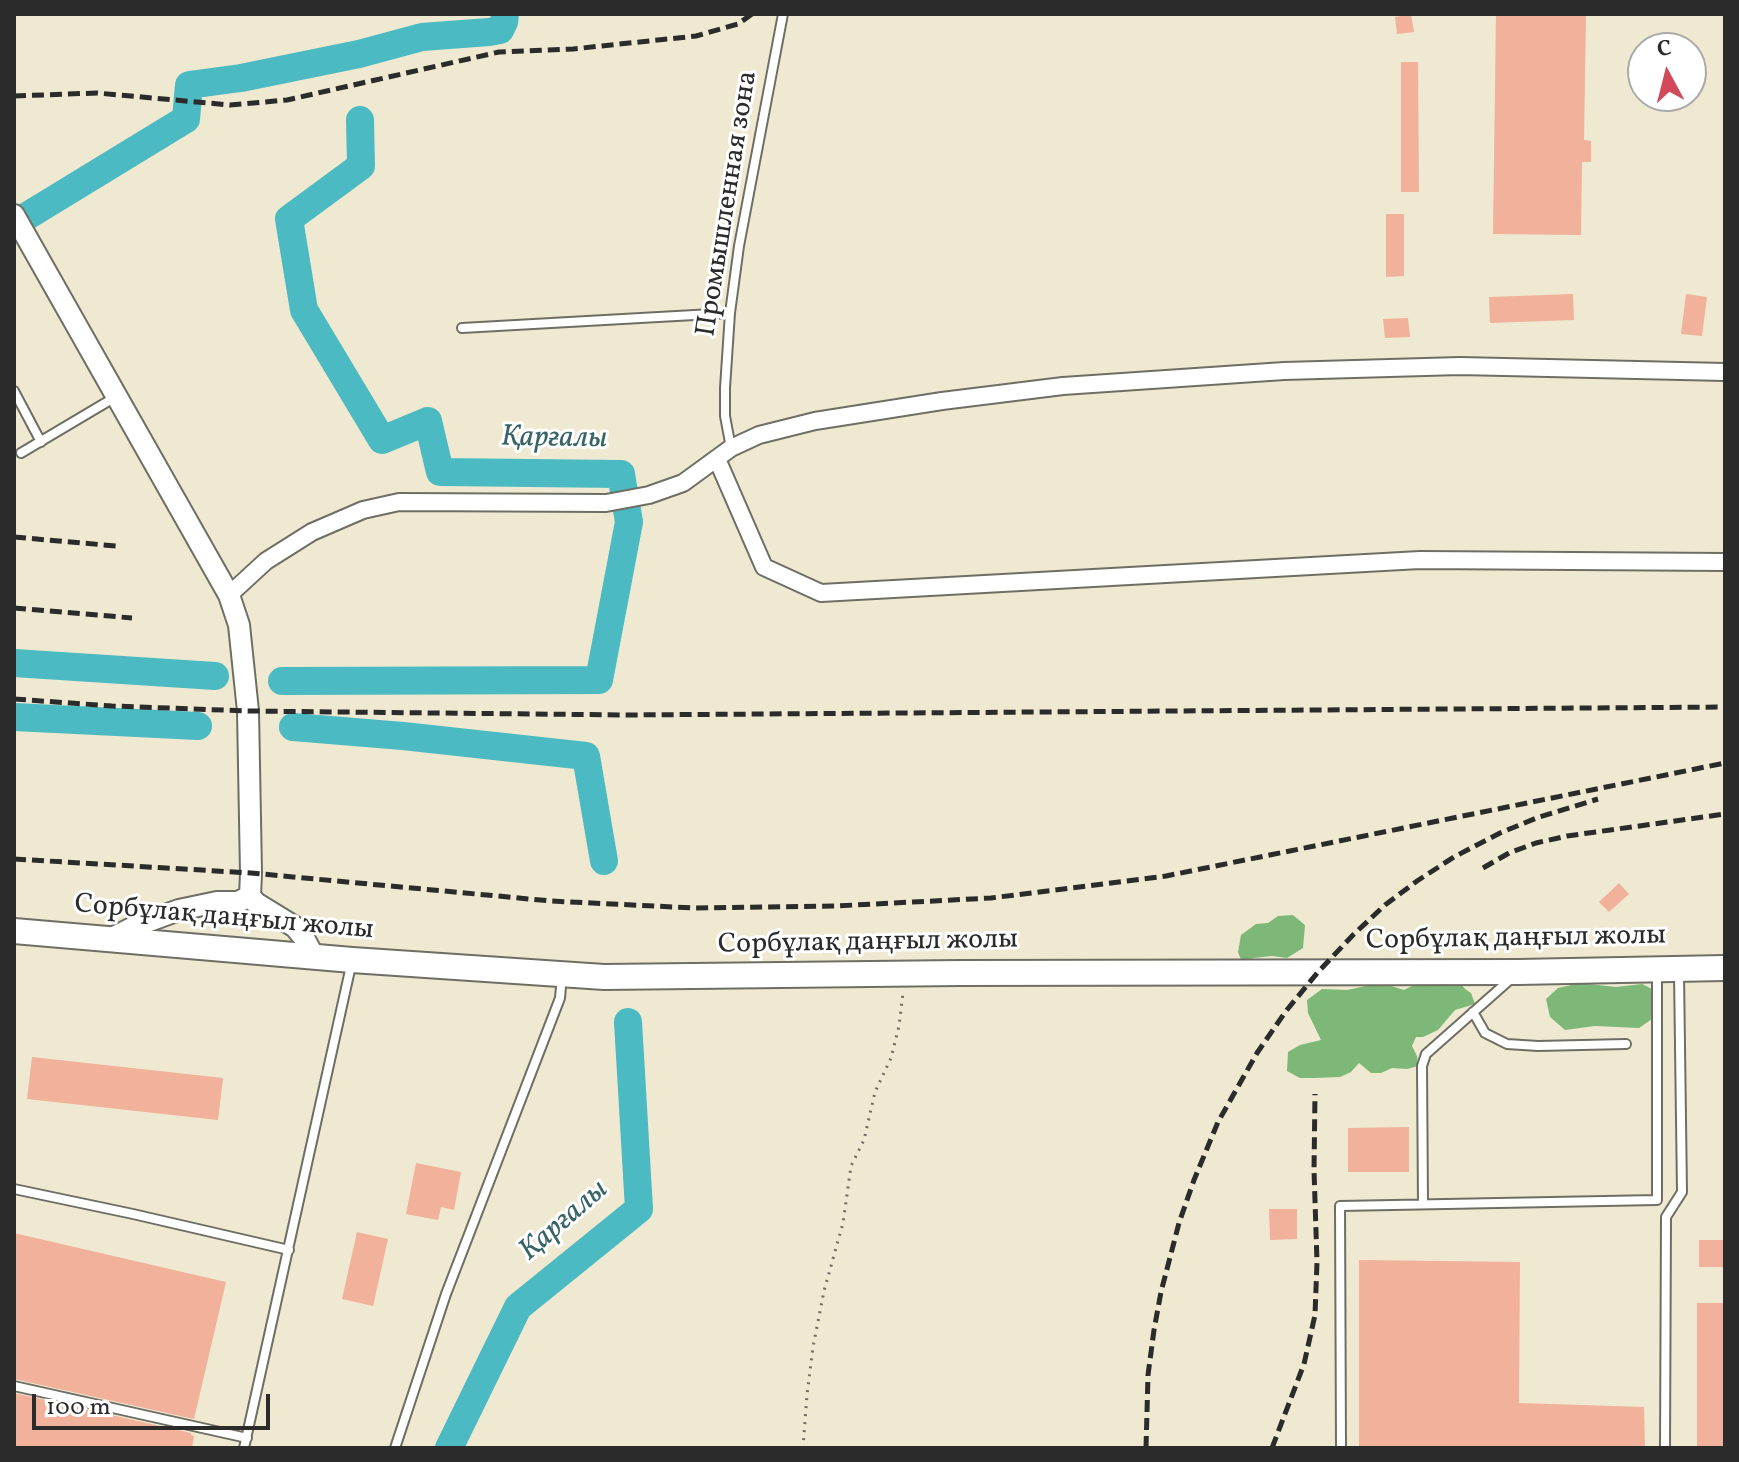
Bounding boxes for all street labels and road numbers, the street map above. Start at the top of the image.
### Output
street label: Промышленная зона [691,69,767,339]
street label: Сорбұлақ даңғыл жолы [73,889,375,949]
street label: Сорбұлақ даңғыл жолы [1366,921,1666,959]
street label: Сорбұлақ даңғыл жолы [718,925,1018,963]

